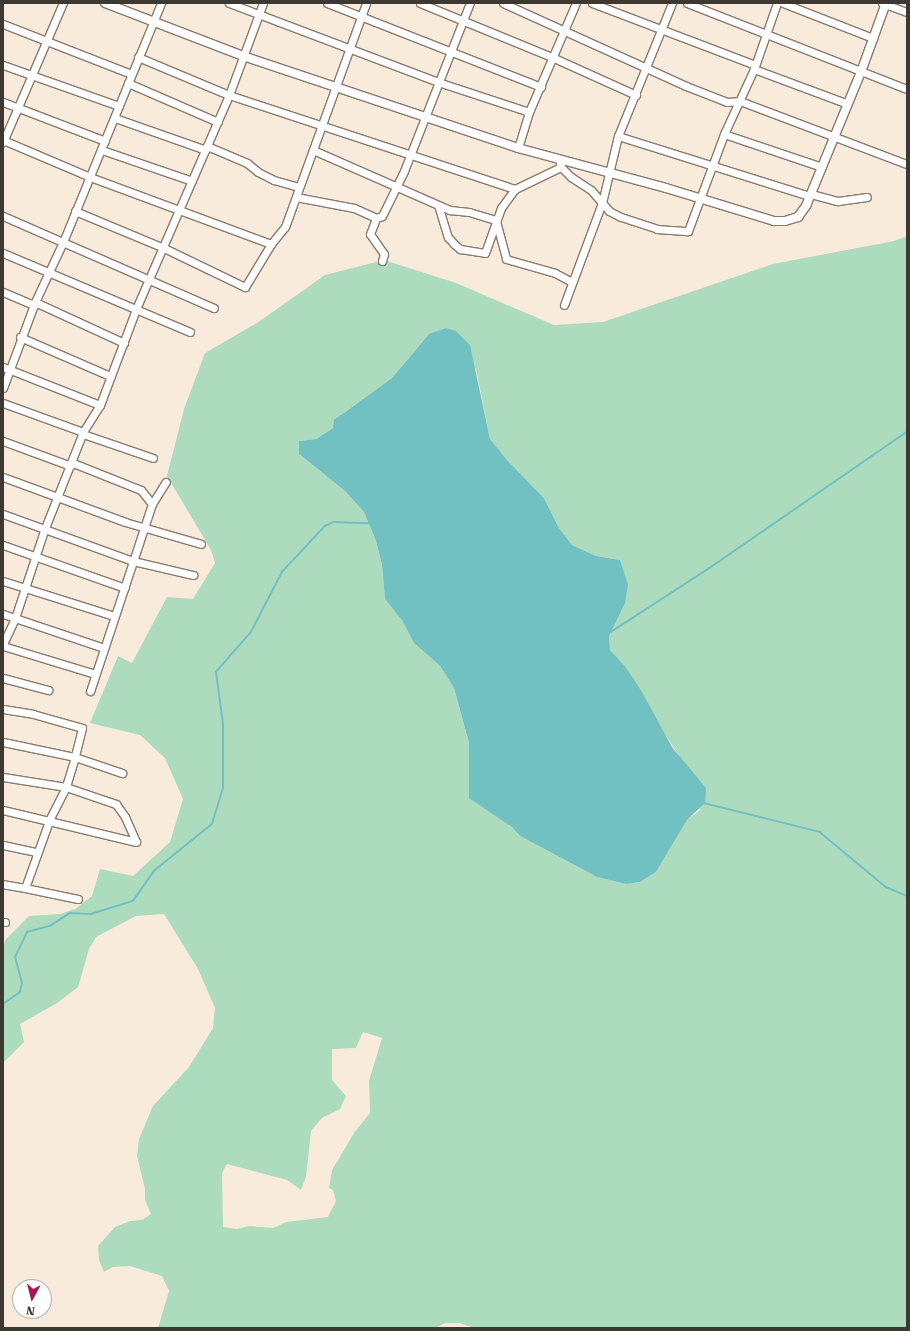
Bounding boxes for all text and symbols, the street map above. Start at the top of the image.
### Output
north arrow [12,1279,52,1319]
text: N [26,1303,36,1317]

